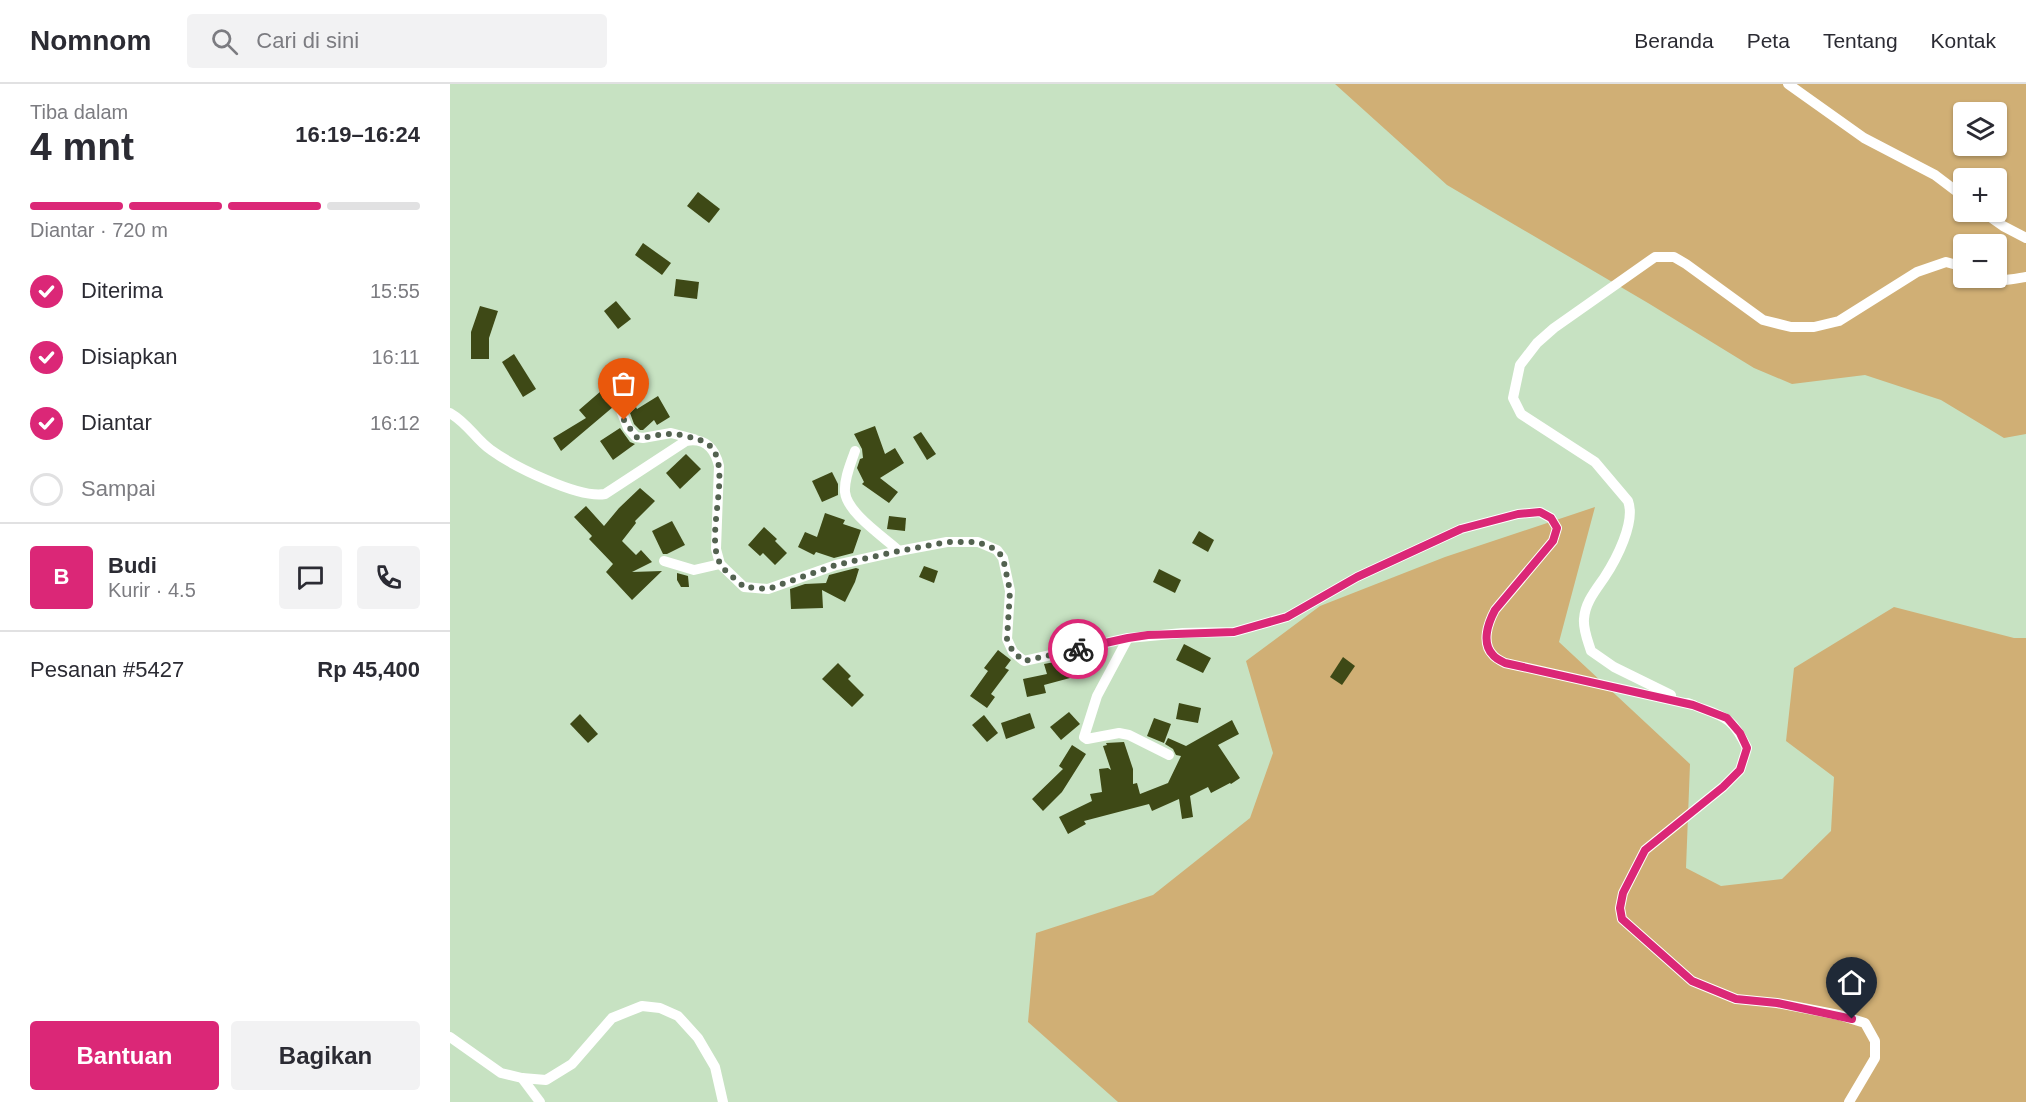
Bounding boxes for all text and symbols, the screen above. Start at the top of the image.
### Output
search box [187,14,607,68]
text: Nomnom [30,25,151,56]
icon: search [208,25,241,58]
text: Cari di sini [256,28,359,53]
text: Beranda [1634,29,1714,52]
text: Peta [1747,29,1790,52]
text: Tentang [1823,29,1898,52]
text: Kontak [1931,29,1996,52]
text: Tiba dalam [30,101,128,123]
map controls [1953,102,2007,288]
button: layers [1953,102,2007,156]
text: 16:19–16:24 [295,122,420,147]
text: 4 mnt [30,125,134,168]
button: + [1953,168,2007,222]
text: Diantar · 720 m [30,219,168,241]
button: − [1953,234,2007,288]
icon: check [30,275,63,308]
text: Diterima [81,278,163,303]
text: 15:55 [370,280,420,302]
icon: check [30,341,63,374]
text: Disiapkan [81,344,178,369]
text: 16:11 [371,346,420,368]
pin [598,358,649,420]
icon: bag [607,367,640,400]
icon: check [30,407,63,440]
text: Diantar [81,410,152,435]
text: 16:12 [370,412,420,434]
text: Sampai [81,476,156,501]
button: chat [279,546,342,609]
button: phone [357,546,420,609]
text: Budi [108,553,157,578]
text: B [54,564,69,589]
text: Kurir · 4.5 [108,579,196,601]
courier [1048,619,1108,679]
icon: bike [1062,633,1095,666]
text: Pesanan #5427 [30,657,184,682]
text: Rp 45,400 [317,657,420,682]
pin [1826,957,1877,1019]
icon: home [1835,966,1868,999]
button: Bantuan [30,1021,219,1090]
button: Bagikan [231,1021,420,1090]

